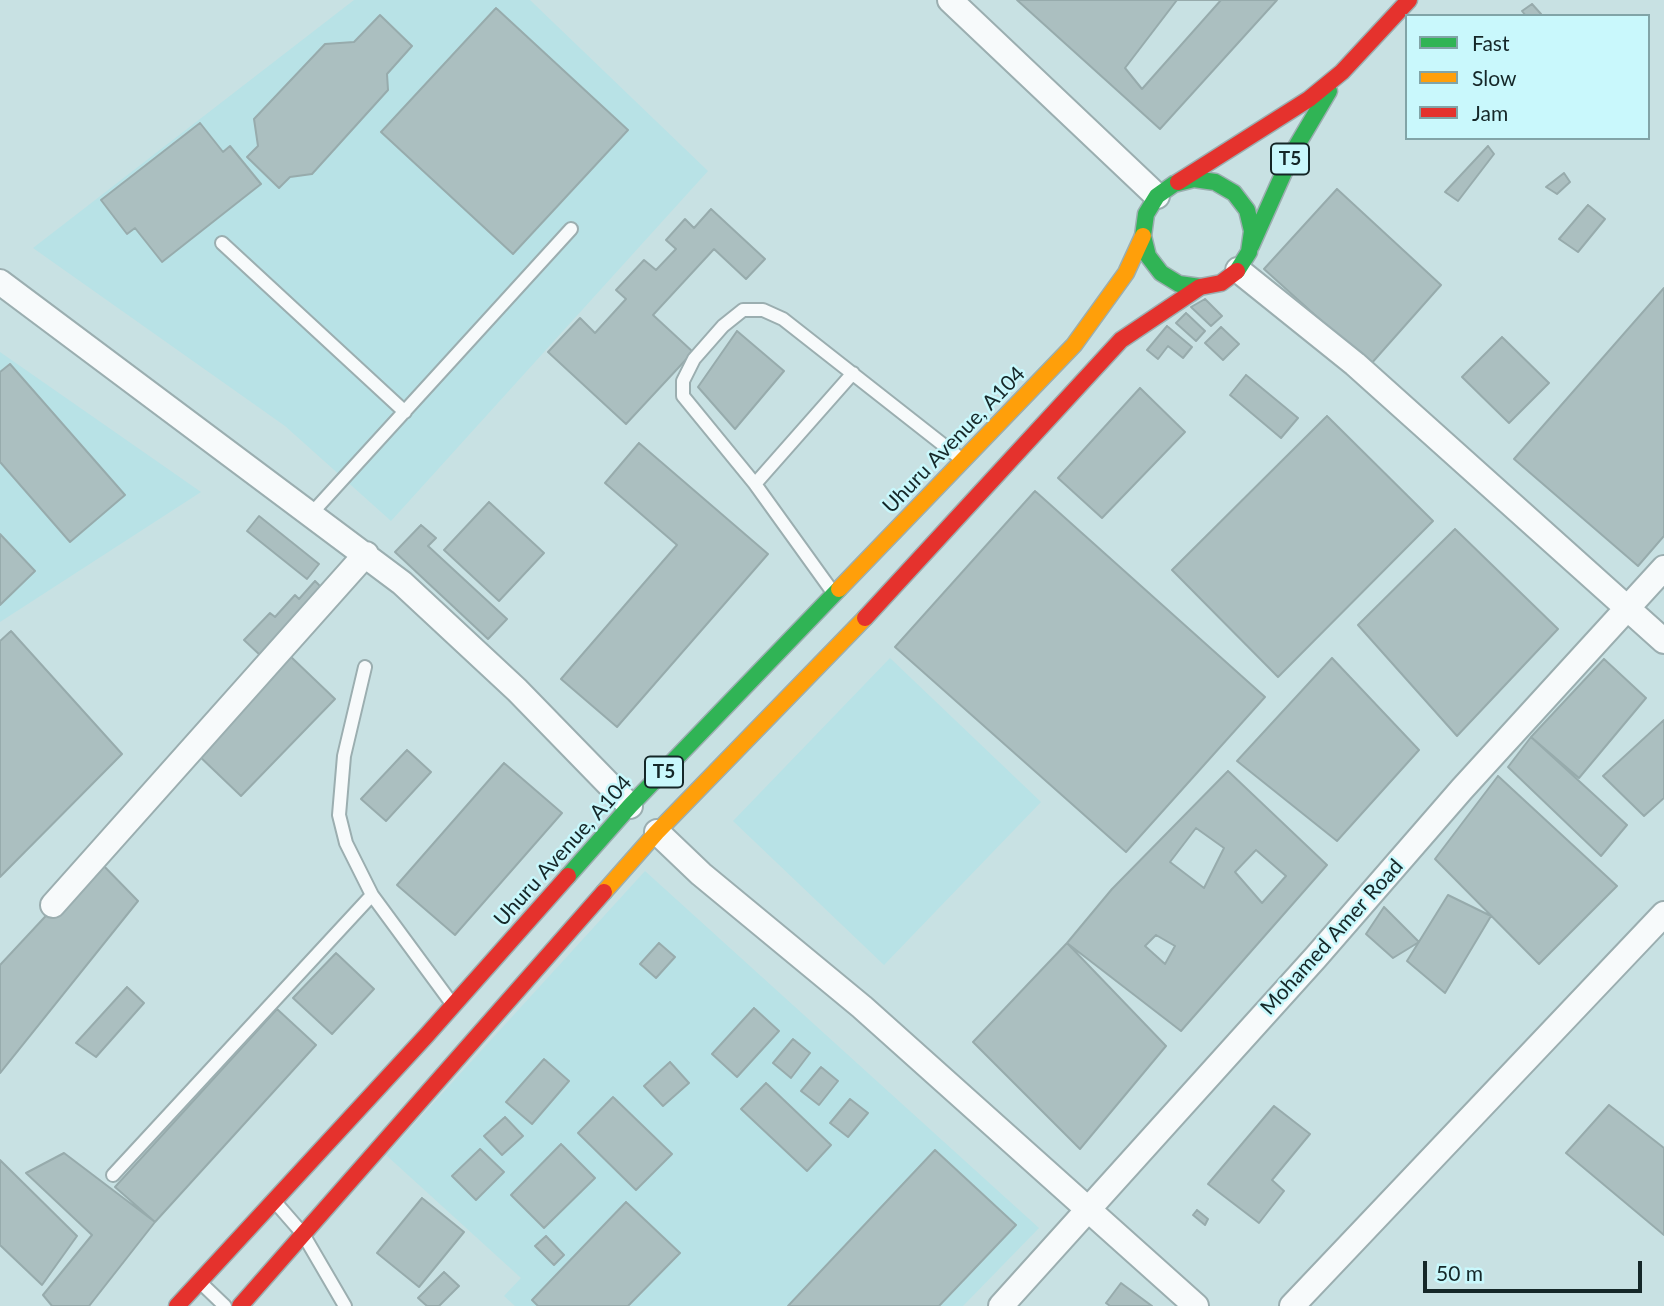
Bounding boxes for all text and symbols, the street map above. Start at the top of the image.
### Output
legend [1405,14,1650,140]
text: Fast [1472,30,1509,55]
text: Slow [1472,65,1516,90]
text: Jam [1472,100,1508,125]
road number: T5 [1271,144,1309,174]
street label: Uhuru Avenue, A104 [878,362,1030,518]
road number: T5 [645,757,683,788]
street label: Uhuru Avenue, A104 [489,771,637,931]
street label: Mohamed Amer Road [1255,854,1409,1020]
scale bar [1426,1246,1645,1290]
text: 50 m [1436,1260,1483,1285]

